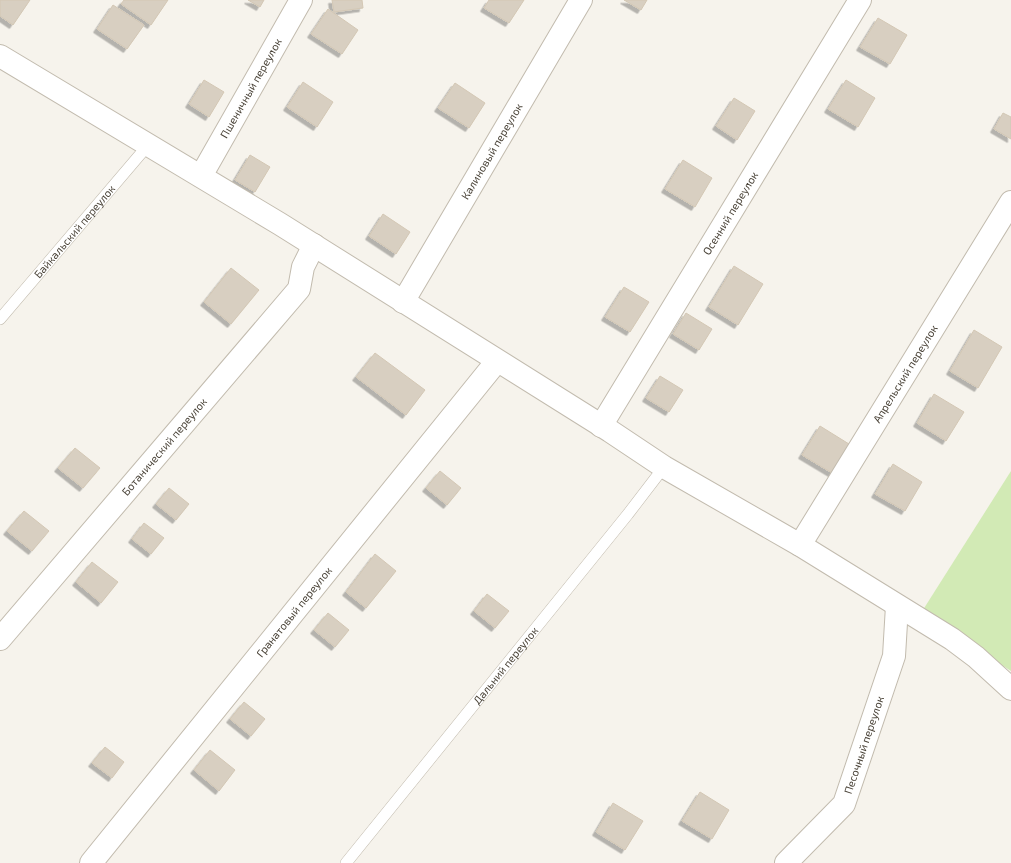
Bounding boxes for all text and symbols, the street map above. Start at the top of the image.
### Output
street label: Пшеничный переулок [217,36,284,140]
street label: Калиновый переулок [458,100,525,201]
street label: Осенний переулок [700,169,760,257]
street label: Байкальский переулок [31,182,117,280]
street label: Апрельский переулок [870,322,940,425]
street label: Ботанический переулок [119,395,209,498]
street label: Гранатовый переулок [253,564,334,659]
street label: Дальний переулок [470,624,540,706]
street label: Песочный переулок [841,694,886,795]

